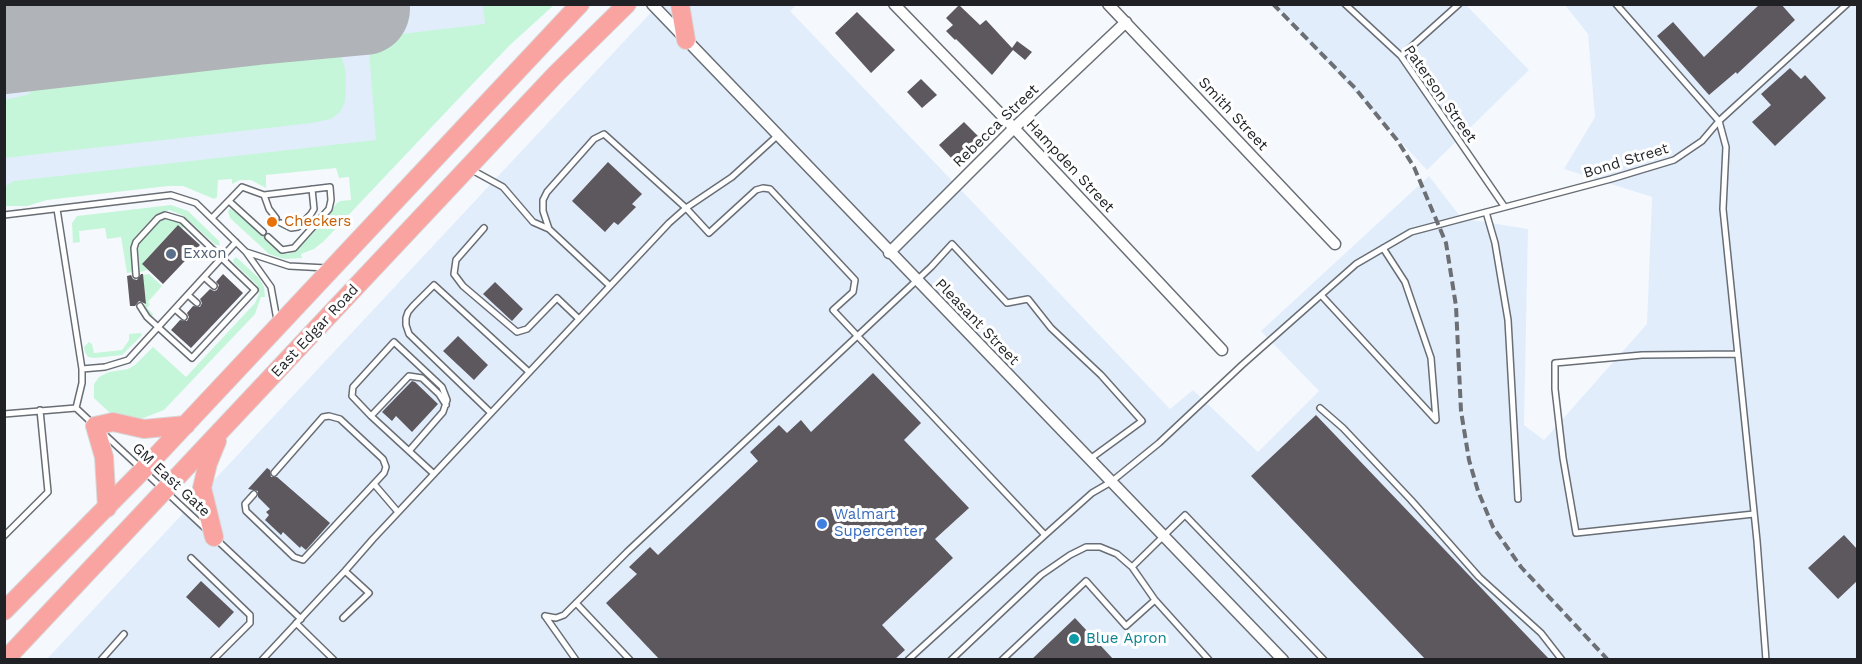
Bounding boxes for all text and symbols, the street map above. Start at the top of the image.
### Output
street label: Paterson Street [1400,42,1480,146]
street label: Smith Street [1194,74,1272,154]
street label: Rebecca Street [949,81,1043,171]
street label: Hampden Street [1022,116,1118,216]
street label: Bond Street [1581,140,1671,182]
place label: Checkers [284,213,351,231]
marker: Checkers [265,215,279,229]
place label: Exxon [183,245,227,263]
marker: Exxon [164,247,178,261]
street label: Pleasant Street [931,275,1023,369]
street label: East Edgar Road [267,281,363,381]
street label: GM East Gate [128,439,214,521]
place label: Walmart Supercenter [834,506,924,541]
marker: Walmart Supercenter [815,517,829,531]
place label: Blue Apron [1086,630,1167,648]
marker: Blue Apron [1067,632,1081,646]

